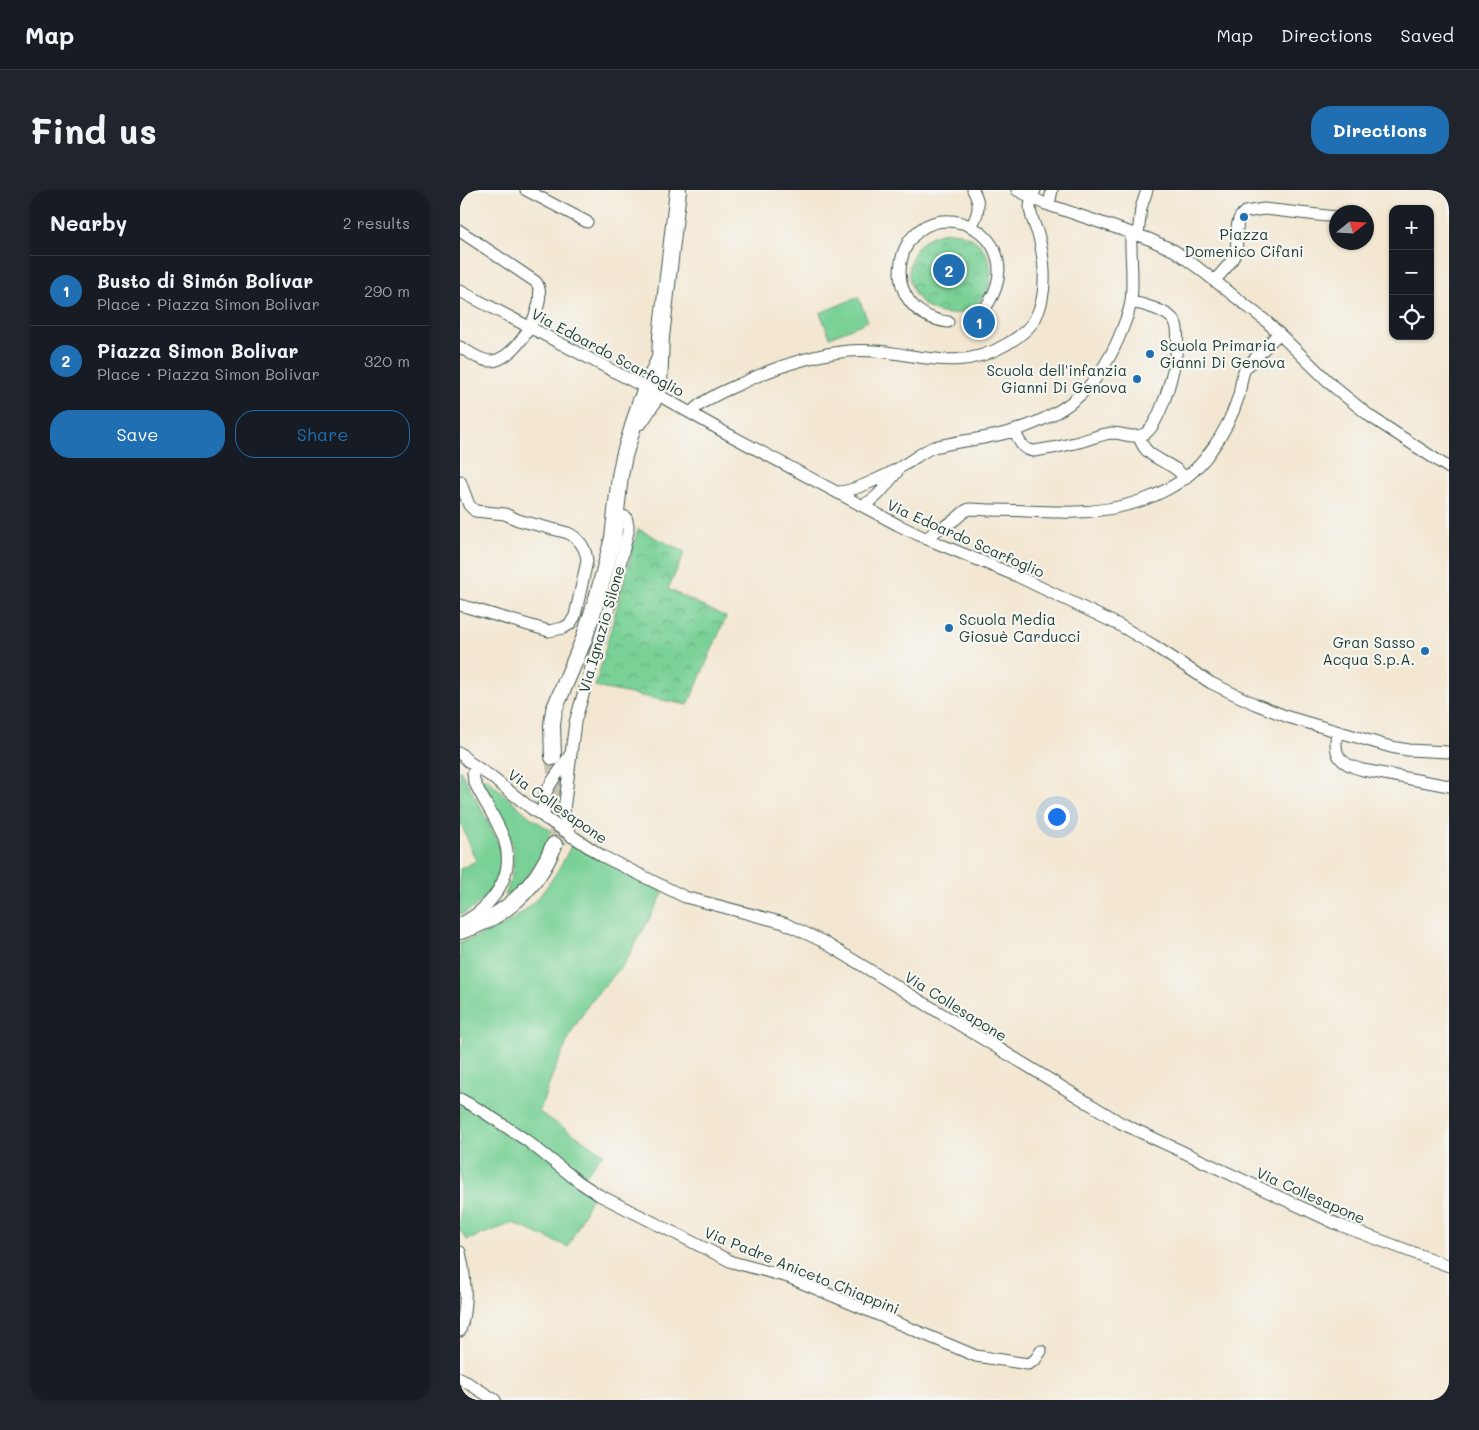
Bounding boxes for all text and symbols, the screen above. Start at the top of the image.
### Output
text: Map [25,19,74,50]
text: Map [1216,23,1253,47]
text: Directions [1281,23,1373,47]
text: Saved [1401,23,1454,47]
button: Directions [1311,106,1449,154]
text: Find us [30,107,157,153]
north arrow [1329,205,1374,250]
map controls [1389,205,1434,340]
button: + [1389,205,1434,250]
text: Nearby [50,209,127,236]
marker: Piazza Domenico Cifani [1238,211,1250,223]
text: 2 results [343,212,410,233]
place label: Piazza Domenico Cifani [1184,224,1304,261]
button: − [1389,250,1434,295]
pin: 2 [933,251,965,289]
text: Busto di Simón Bolívar [97,268,313,293]
text: 1 [62,280,70,301]
text: 290 m [364,280,410,301]
text: Place · Piazza Simon Bolivar [97,293,320,314]
button: locate [1389,295,1434,340]
street label: Via Edoardo Scarfoglio [528,303,688,401]
pin: 1 [963,303,995,341]
place label: Scuola Primaria Gianni Di Genova [1160,335,1286,372]
text: Piazza Simon Bolivar [97,338,298,363]
marker: Scuola Primaria Gianni Di Genova [1144,348,1156,360]
text: 2 [62,350,70,371]
text: 320 m [364,350,410,371]
place label: Scuola dell'infanzia Gianni Di Genova [986,360,1127,397]
text: Place · Piazza Simon Bolivar [97,363,320,384]
marker: Scuola dell'infanzia Gianni Di Genova [1131,373,1143,385]
button: Save [50,410,225,458]
button: Share [235,410,410,458]
street label: Via Edoardo Scarfoglio [884,494,1048,582]
street label: Via Ignazio Silone [573,563,629,695]
place label: Scuola Media Giosuè Carducci [959,609,1081,646]
marker: Scuola Media Giosuè Carducci [943,622,955,634]
place label: Gran Sasso Acqua S.p.A. [1322,632,1415,669]
marker: Gran Sasso Acqua S.p.A. [1419,645,1431,657]
street label: Via Collesapone [504,764,612,848]
your location [1044,804,1070,830]
street label: Via Collesapone [901,966,1011,1046]
street label: Via Collesapone [1253,1162,1369,1228]
street label: Via Padre Aniceto Chiappini [701,1222,903,1318]

